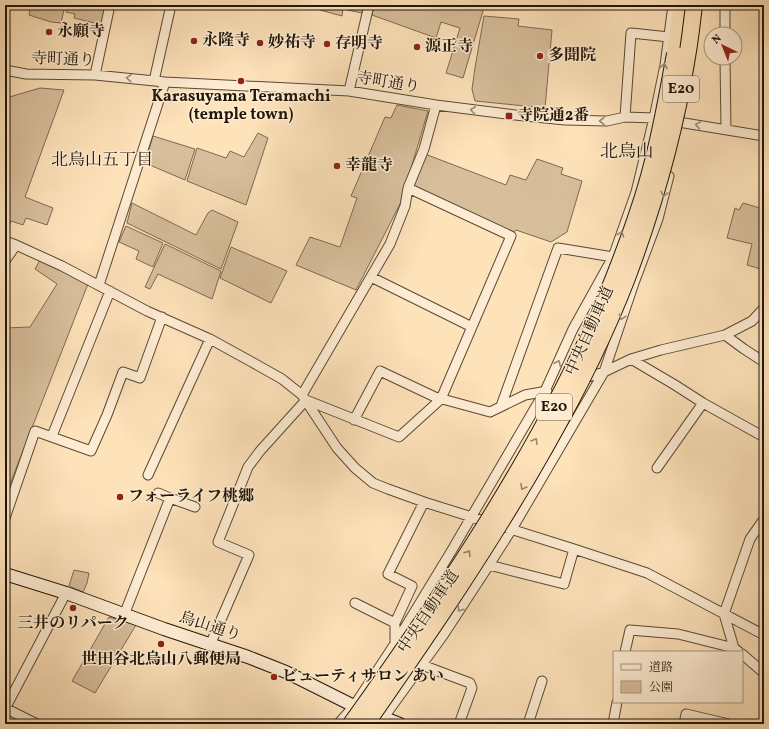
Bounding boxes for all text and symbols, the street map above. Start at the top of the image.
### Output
place label: 永願寺 [57,21,105,43]
north arrow [703,26,743,66]
marker: 永願寺 [44,27,54,37]
place label: 永隆寺 [202,30,250,52]
place label: 妙祐寺 [268,32,316,54]
text: N [709,32,725,48]
place label: 存明寺 [335,33,383,55]
marker: 永隆寺 [189,36,199,46]
place label: 源正寺 [425,36,473,58]
marker: 妙祐寺 [255,38,265,48]
marker: 存明寺 [322,39,332,49]
marker: 源正寺 [412,42,422,52]
place label: 多聞院 [548,45,596,67]
street label: 寺町通り [31,48,95,72]
marker: 多聞院 [535,51,545,61]
one-way arrow [660,63,668,69]
street label: 寺町通り [355,67,421,99]
one-way arrow [126,74,132,83]
marker: Karasuyama Teramachi (temple town) [236,76,246,86]
road number: E20 [663,76,699,102]
place label: Karasuyama Teramachi (temple town) [151,86,331,126]
place label: 寺院通2番 [517,105,589,127]
one-way arrow [470,106,476,115]
marker: 寺院通2番 [504,111,514,121]
one-way arrow [599,117,605,125]
one-way arrow [695,121,701,130]
district label: 北烏山 [600,140,654,165]
district label: 北烏山五丁目 [51,149,153,172]
place label: 幸龍寺 [345,155,393,177]
marker: 幸龍寺 [332,161,342,171]
one-way arrow [660,190,669,197]
one-way arrow [616,231,625,238]
street label: 中央自動車道 [560,283,620,379]
one-way arrow [618,313,627,320]
one-way arrow [553,360,561,367]
road number: E20 [536,394,572,420]
one-way arrow [530,438,537,446]
one-way arrow [520,483,527,490]
place label: フォーライフ桃郷 [128,486,254,508]
marker: フォーライフ桃郷 [115,492,125,502]
one-way arrow [463,550,470,557]
street label: 中央自動車道 [393,566,465,658]
marker: 三井のリパーク [68,603,78,613]
one-way arrow [458,605,465,612]
street label: 烏山通り [176,607,244,647]
place label: 三井のリパーク [17,613,129,635]
marker: 世田谷北烏山八郵便局 [156,639,166,649]
place label: 世田谷北烏山八郵便局 [81,649,241,671]
legend [613,651,743,703]
text: 道路 [649,660,673,676]
place label: ビューティサロン あい [282,666,444,688]
marker: ビューティサロン あい [269,672,279,682]
text: 公園 [649,680,673,696]

